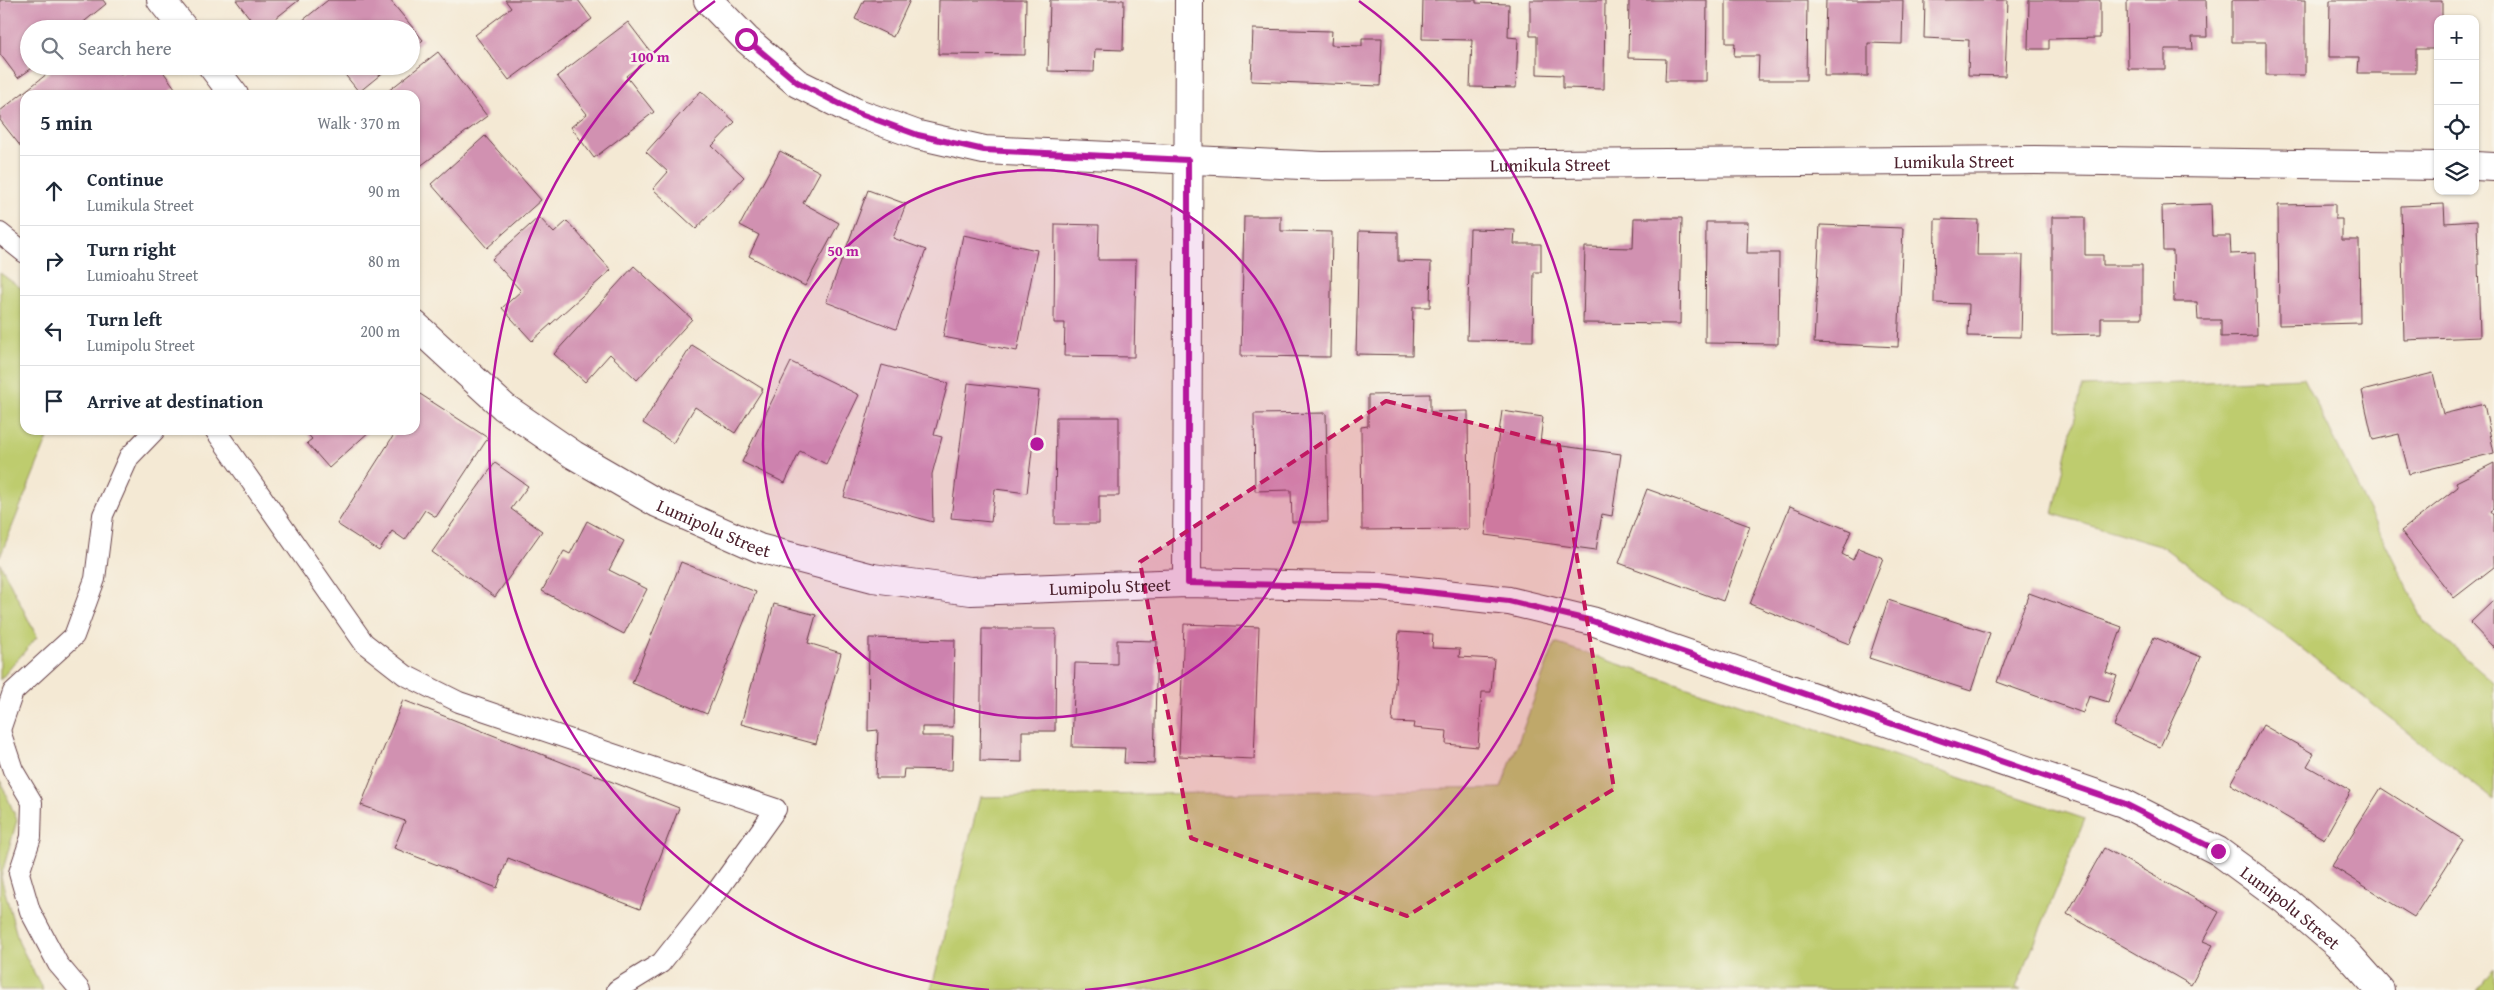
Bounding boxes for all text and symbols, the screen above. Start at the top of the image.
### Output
map controls [2434,15,2479,195]
button: + [2434,15,2479,60]
search box [20,20,420,75]
route start [735,28,758,51]
icon: search [38,34,66,62]
text: Search here [78,34,172,62]
text: 100 m [630,46,670,67]
button: − [2434,60,2479,105]
button: locate [2434,105,2479,150]
text: 5 min [40,107,92,138]
text: Walk · 370 m [317,111,400,135]
street label: Lumikula Street [1894,147,2015,175]
street label: Lumikula Street [1490,150,1611,178]
button: layers [2434,150,2479,195]
text: Continue [87,165,164,193]
icon: ahead [40,177,68,205]
text: 90 m [368,179,400,203]
text: Lumikula Street [87,193,194,217]
text: Turn right [87,235,176,263]
text: 50 m [827,240,859,261]
icon: right [40,247,68,275]
text: 80 m [368,249,400,273]
text: Lumioahu Street [87,263,198,287]
text: Turn left [87,305,162,333]
icon: left [40,317,68,345]
text: 200 m [360,319,400,343]
text: Lumipolu Street [87,333,195,357]
icon: arrive [40,387,68,415]
text: Arrive at destination [87,387,263,415]
centre of rings [1028,435,1046,453]
street label: Lumipolu Street [653,491,774,564]
street label: Lumipolu Street [1049,570,1172,602]
route end [2207,840,2230,863]
street label: Lumipolu Street [2235,859,2347,956]

